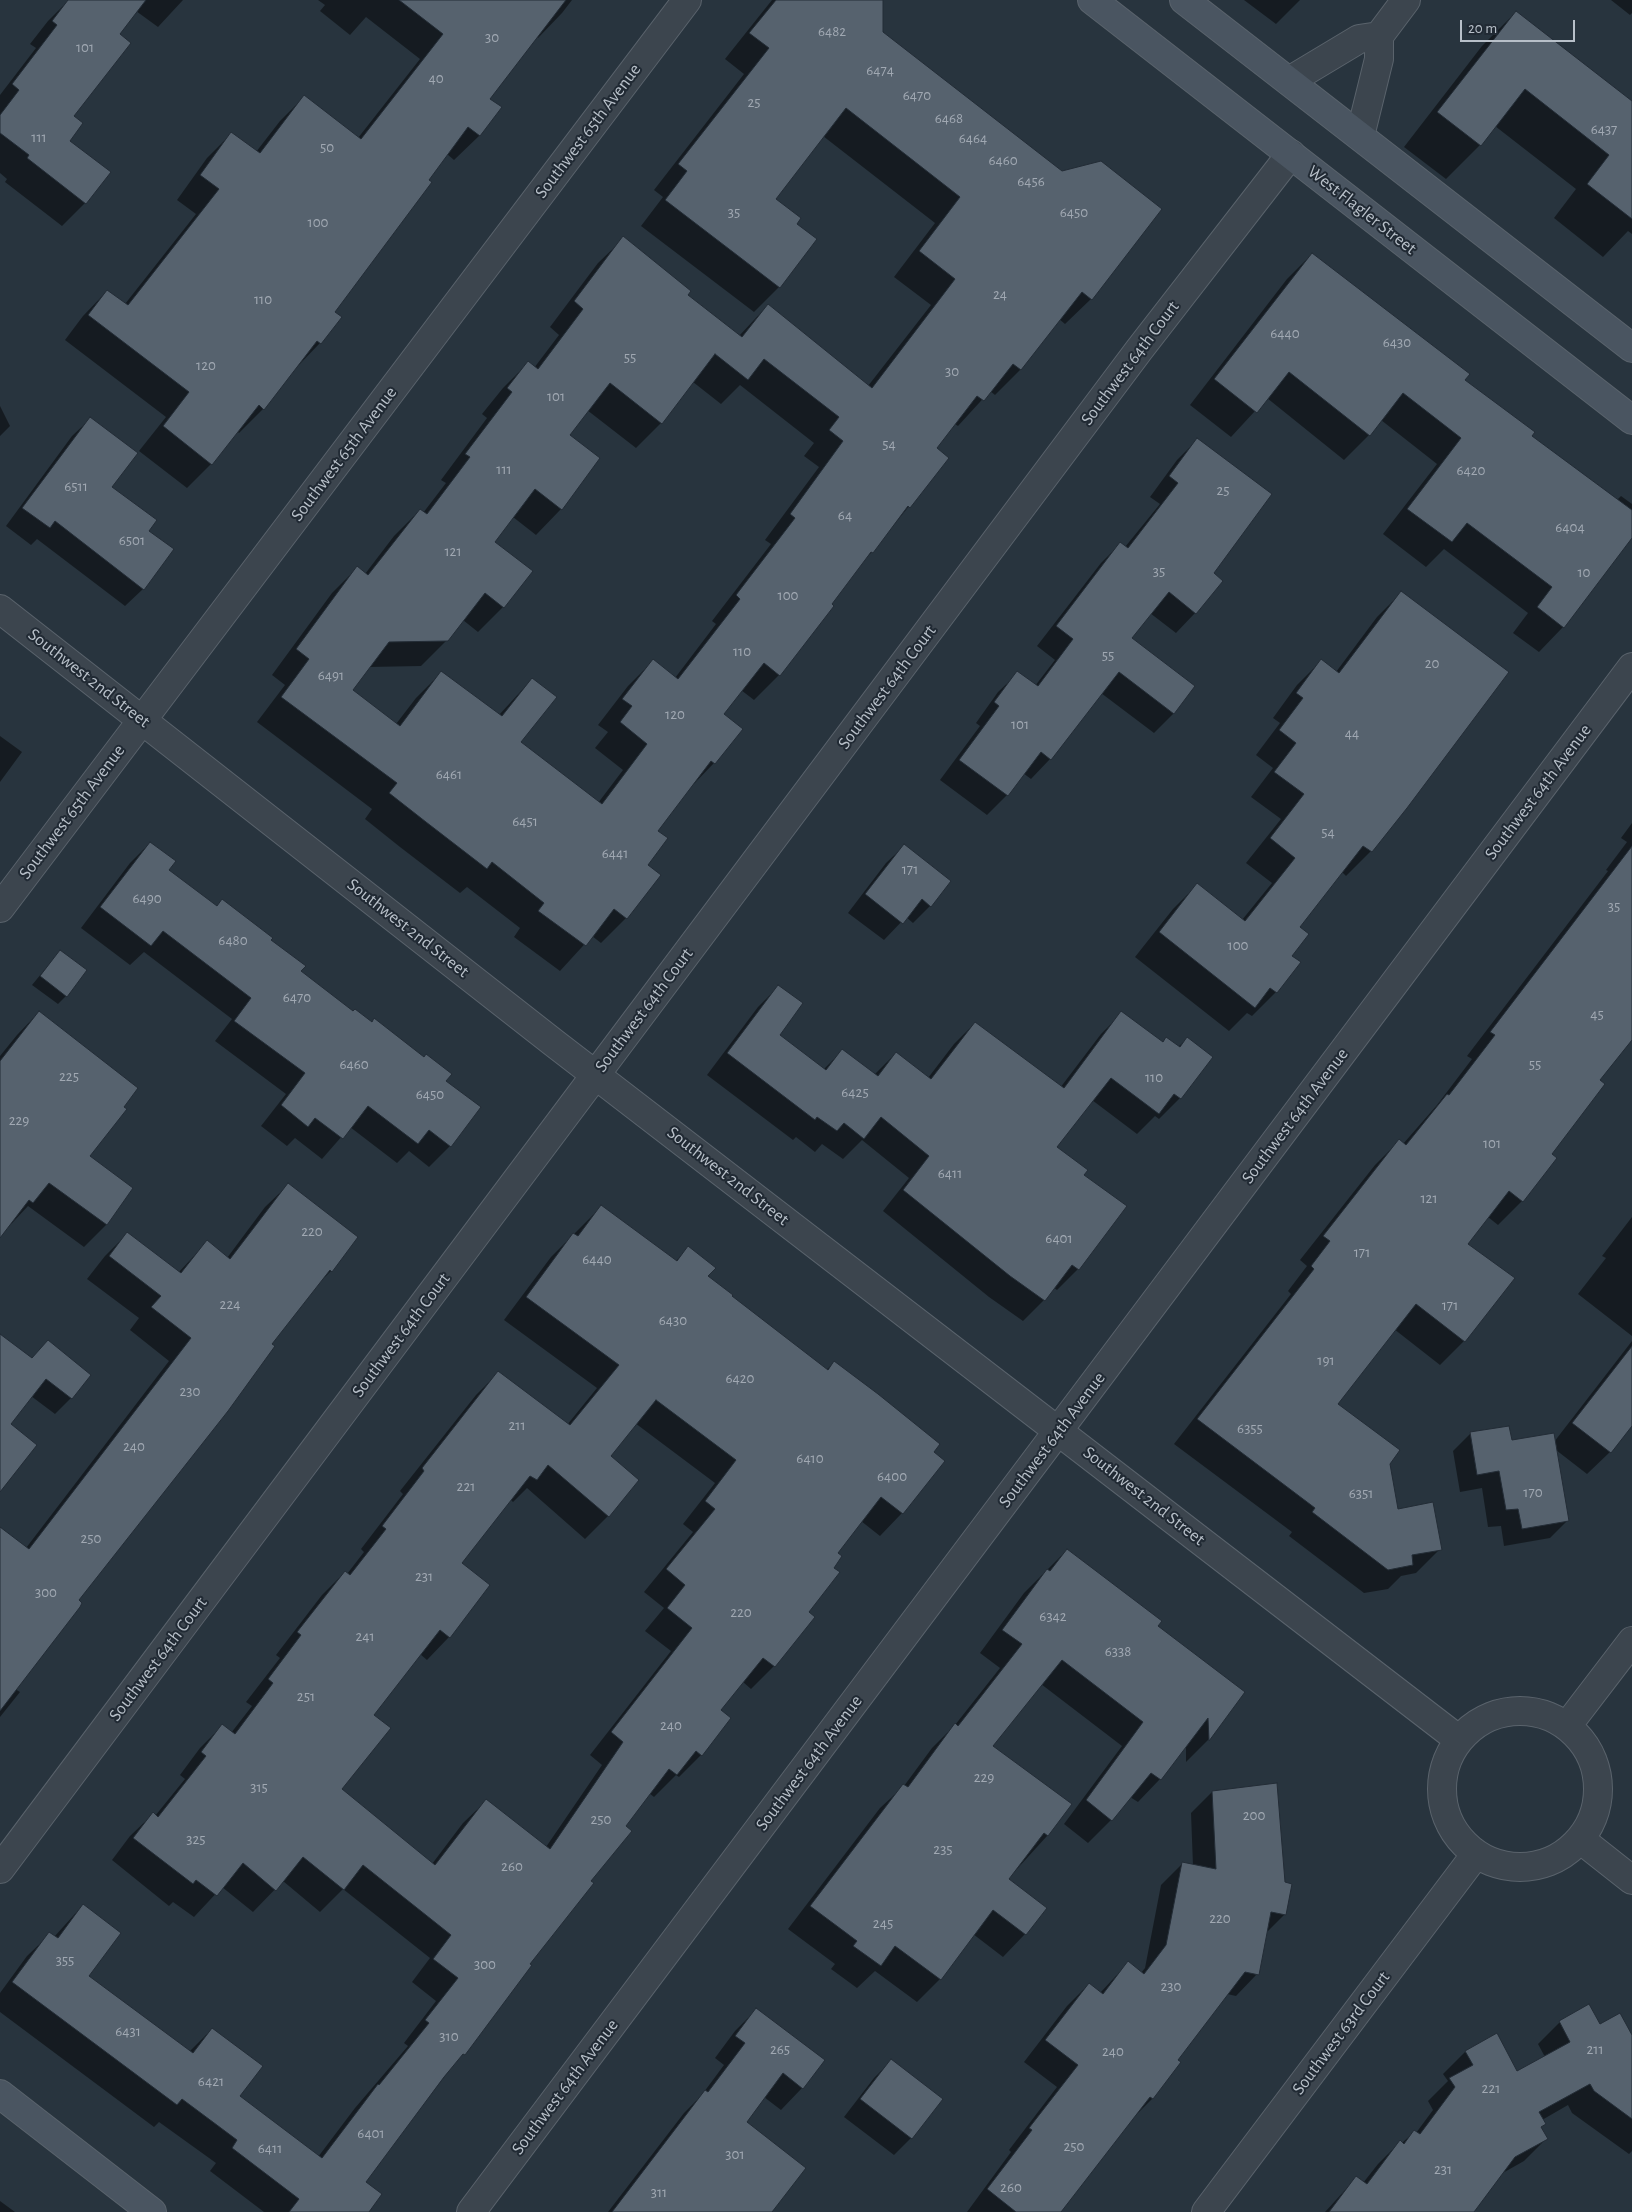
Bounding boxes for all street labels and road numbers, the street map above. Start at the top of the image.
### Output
street label: Southwest 65th Avenue [530,59,646,203]
street label: West Flagler Street [1303,161,1421,259]
street label: Southwest 64th Court [1076,297,1184,429]
street label: Southwest 65th Avenue [286,382,402,526]
street label: Southwest 64th Court [833,621,941,753]
street label: Southwest 2nd Street [24,624,154,732]
street label: Southwest 64th Avenue [1480,720,1596,864]
street label: Southwest 65th Avenue [14,740,130,884]
street label: Southwest 2nd Street [343,874,473,982]
street label: Southwest 64th Court [590,944,698,1076]
street label: Southwest 64th Avenue [1237,1044,1353,1188]
street label: Southwest 2nd Street [663,1122,793,1230]
street label: Southwest 64th Court [347,1269,455,1401]
street label: Southwest 64th Avenue [994,1368,1110,1512]
street label: Southwest 2nd Street [1079,1442,1209,1550]
street label: Southwest 64th Court [104,1593,212,1725]
street label: Southwest 64th Avenue [751,1691,867,1835]
street label: Southwest 63rd Court [1288,1967,1394,2099]
street label: Southwest 64th Avenue [507,2015,623,2159]

